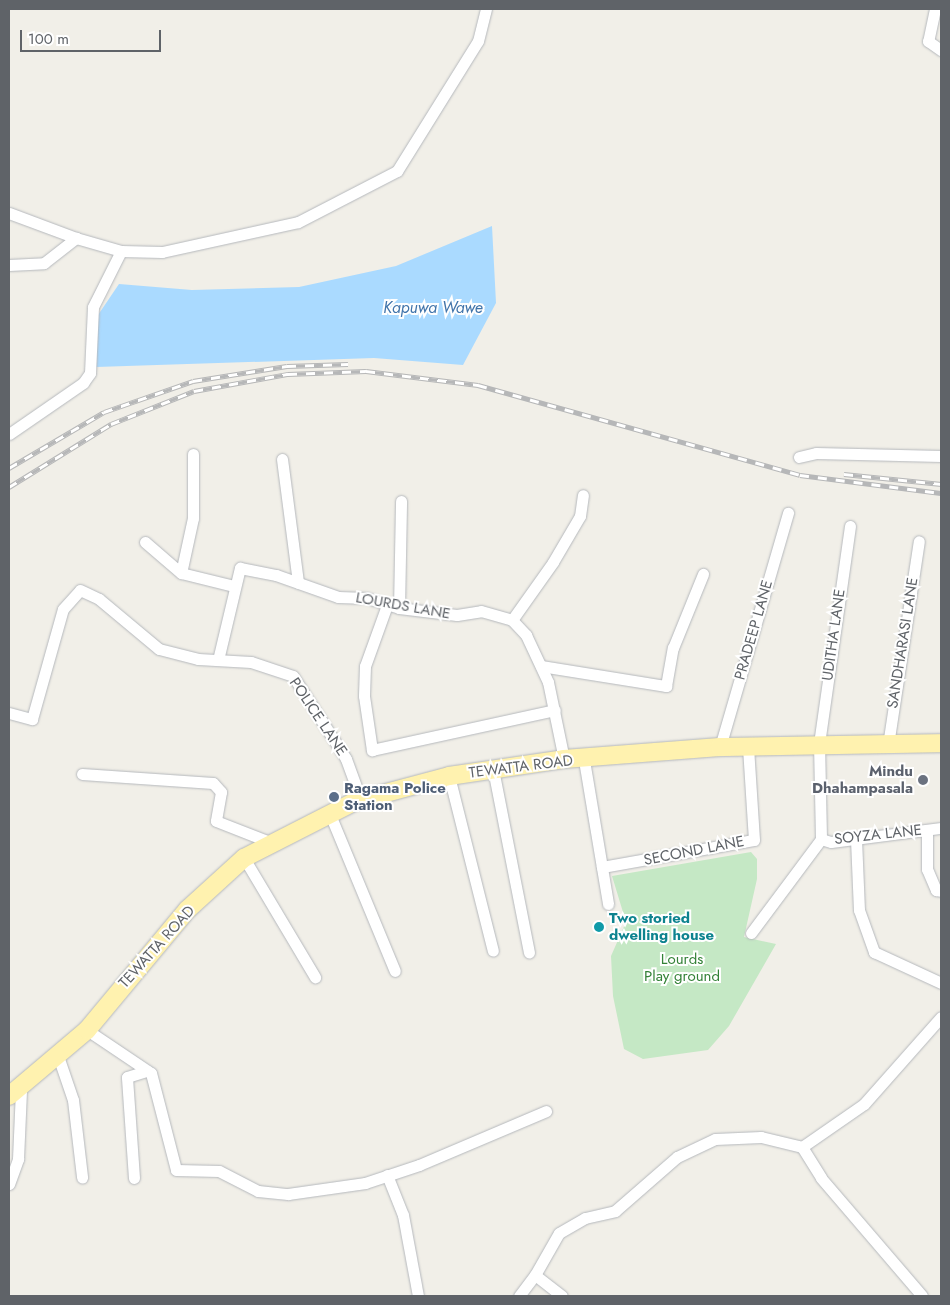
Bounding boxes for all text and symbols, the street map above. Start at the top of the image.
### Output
scale bar [22,20,164,52]
text: 100 m [28,28,69,50]
water label: Kapuwa Wawe [383,298,483,318]
street label: SANDHARASI LANE [884,576,922,710]
street label: PRADEEP LANE [731,578,777,682]
street label: UDITHA LANE [819,588,849,682]
street label: LOURDS LANE [354,589,452,623]
street label: POLICE LANE [285,674,351,760]
street label: TEWATTA ROAD [468,752,574,782]
place label: Mindu Dhahampasala [812,762,913,797]
marker: Mindu Dhahampasala [917,774,929,786]
place label: Ragama Police Station [344,779,446,814]
marker: Ragama Police Station [328,791,340,803]
street label: SOYZA LANE [833,821,923,849]
street label: SECOND LANE [642,832,746,870]
street label: TEWATTA ROAD [115,902,199,992]
place label: Two storied dwelling house [609,909,714,944]
marker: Two storied dwelling house [593,921,605,933]
park label: Lourds Play ground [644,950,720,985]

